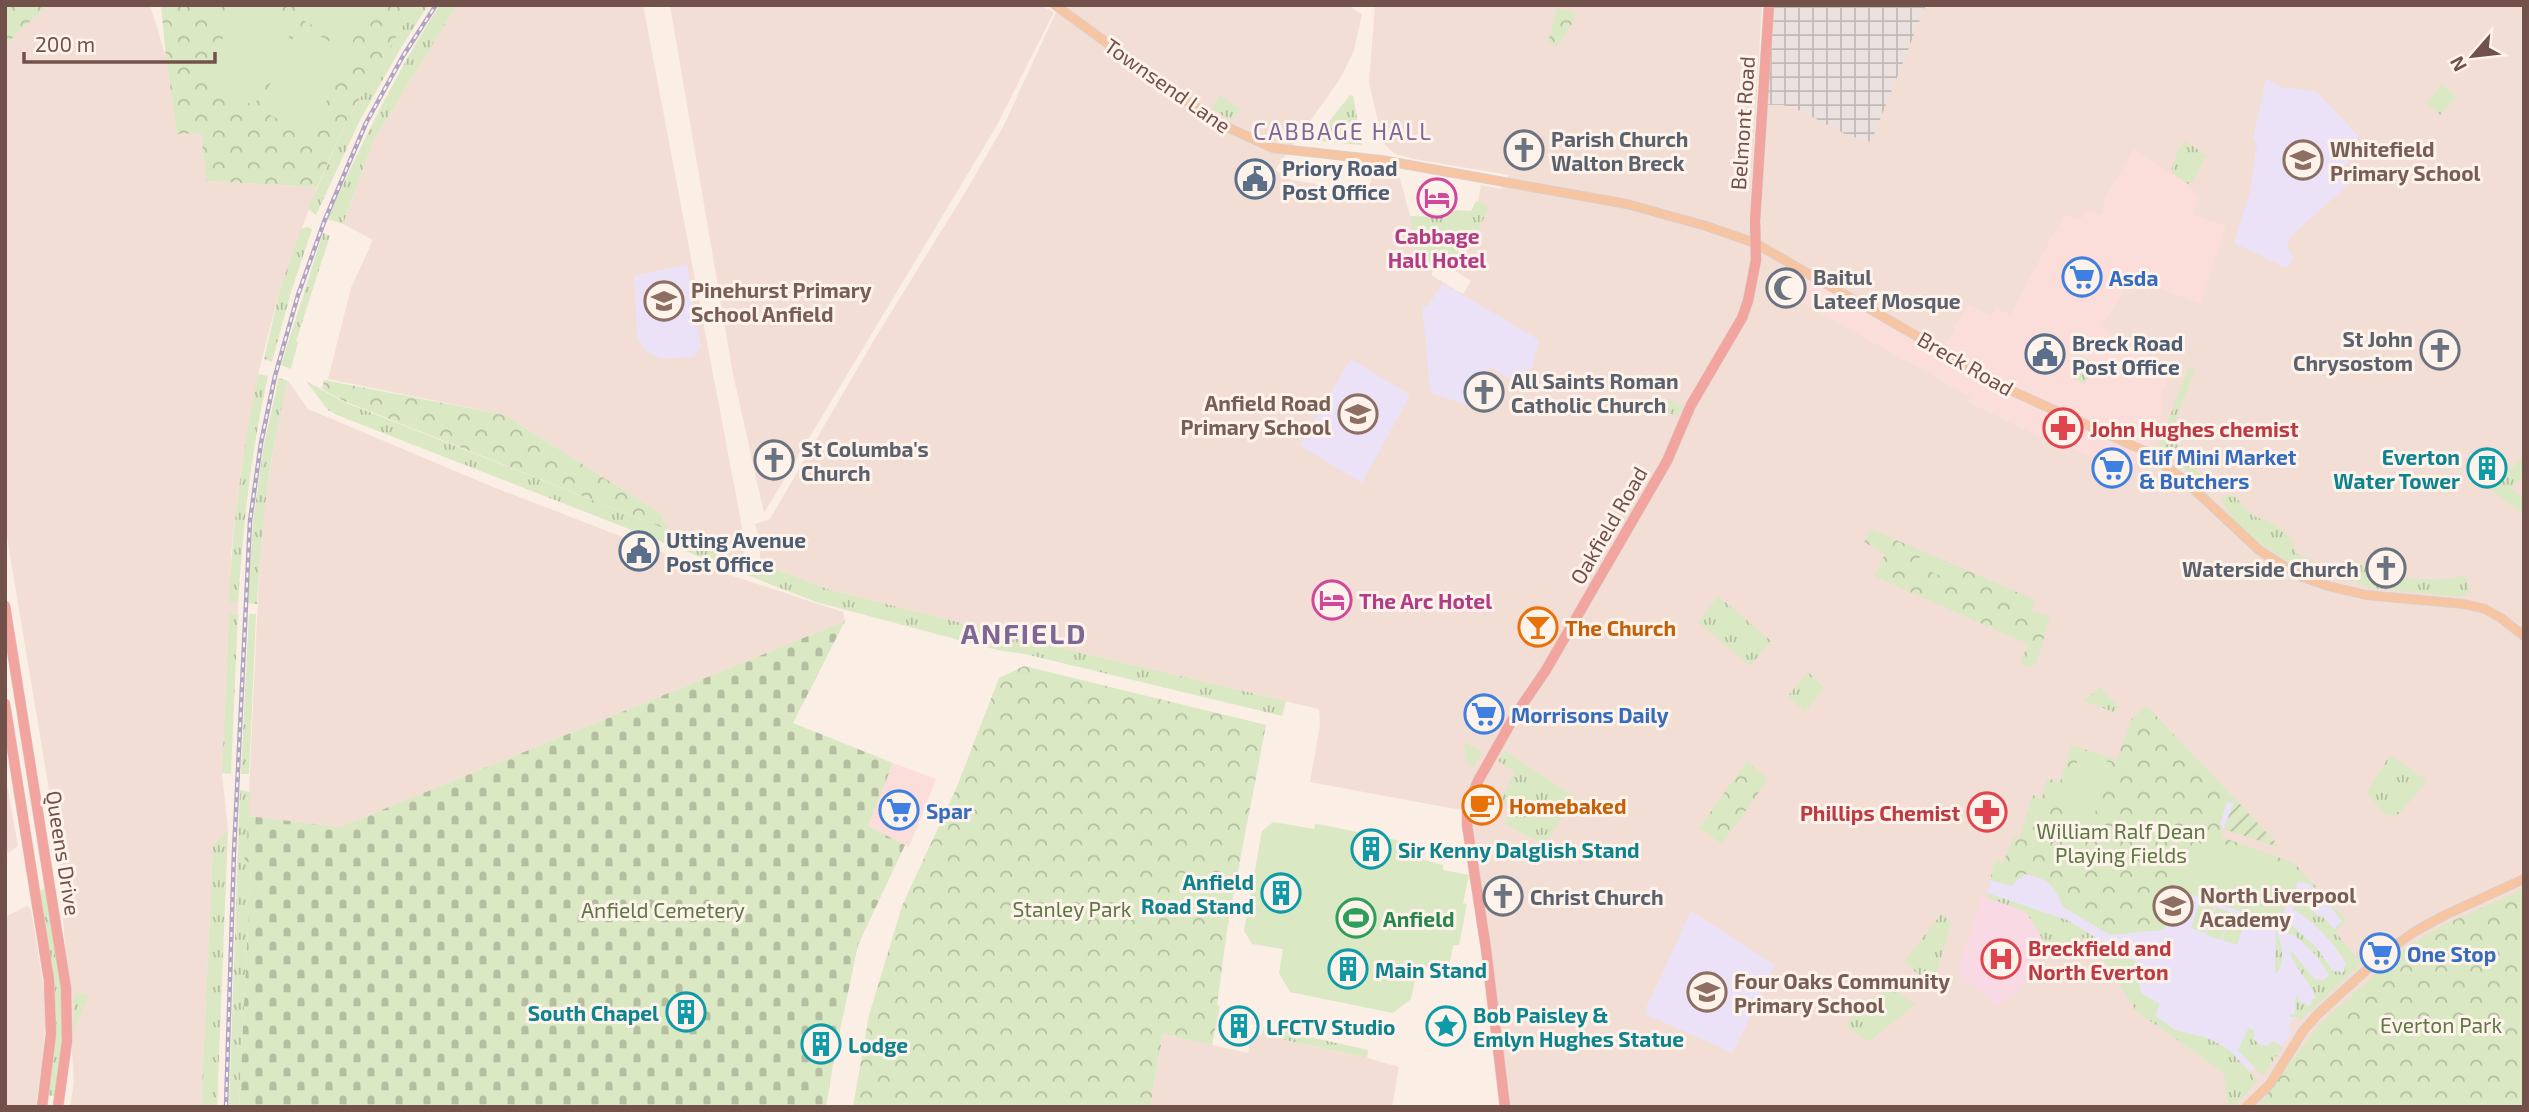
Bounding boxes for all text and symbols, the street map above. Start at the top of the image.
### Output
scale bar [24,21,215,65]
north arrow [2438,21,2508,91]
text: 200 m [35,31,95,56]
street label: Townsend Lane [1100,32,1236,138]
text: N [2444,53,2471,76]
street label: Belmont Road [1725,55,1759,191]
district label: CABBAGE HALL [1253,117,1433,145]
place label: Parish Church Walton Breck [1551,126,1688,175]
church icon: Parish Church Walton Breck [1503,129,1545,171]
place label: Whitefield Primary School [2330,136,2481,186]
school or university icon: Whitefield Primary School [2282,139,2324,181]
place label: Priory Road Post Office [1282,155,1397,204]
public building icon: Priory Road Post Office [1234,158,1276,200]
hotel icon: Cabbage Hall Hotel [1416,177,1458,219]
place label: Cabbage Hall Hotel [1388,223,1486,272]
supermarket icon: Asda [2061,256,2103,298]
place label: Baitul Lateef Mosque [1813,264,1961,313]
place label: Asda [2109,265,2158,290]
mosque icon: Baitul Lateef Mosque [1765,267,1807,309]
place label: Pinehurst Primary School Anfield [691,277,872,326]
school or university icon: Pinehurst Primary School Anfield [643,280,685,322]
street label: Breck Road [1914,326,2018,400]
place label: St John Chrysostom [2293,326,2413,376]
church icon: St John Chrysostom [2419,329,2461,371]
place label: Breck Road Post Office [2072,330,2183,379]
public building icon: Breck Road Post Office [2024,333,2066,375]
place label: All Saints Roman Catholic Church [1511,368,1679,417]
church icon: All Saints Roman Catholic Church [1463,371,1505,413]
place label: Anfield Road Primary School [1181,390,1331,440]
school or university icon: Anfield Road Primary School [1337,393,1379,435]
pharmacy icon: John Hughes chemist [2042,407,2084,449]
place label: John Hughes chemist [2090,416,2299,441]
place label: St Columba's Church [801,436,929,485]
church icon: St Columba's Church [753,439,795,481]
place label: Elif Mini Market & Butchers [2139,444,2297,493]
place label: Everton Water Tower [2333,444,2460,493]
supermarket icon: Elif Mini Market & Butchers [2091,447,2133,489]
building icon: Everton Water Tower [2466,447,2508,489]
street label: Oakfield Road [1564,462,1652,588]
place label: Utting Avenue Post Office [666,527,806,576]
public building icon: Utting Avenue Post Office [618,530,660,572]
church icon: Waterside Church [2365,547,2407,589]
place label: Waterside Church [2182,556,2359,581]
hotel icon: The Arc Hotel [1311,579,1353,621]
place label: The Arc Hotel [1359,588,1492,613]
bar icon: The Church [1517,606,1559,648]
place label: The Church [1565,615,1676,640]
district label: ANFIELD [961,616,1087,650]
supermarket icon: Morrisons Daily [1463,693,1505,735]
place label: Morrisons Daily [1511,702,1669,728]
cafe icon: Homebaked [1461,784,1503,826]
street label: Queens Drive [41,789,86,917]
supermarket icon: Spar [878,789,920,831]
pharmacy icon: Phillips Chemist [1966,791,2008,833]
place label: Homebaked [1509,793,1626,818]
place label: Spar [926,798,972,823]
place label: Phillips Chemist [1800,800,1960,825]
park label: William Ralf Dean Playing Fields [2036,818,2206,867]
building icon: Sir Kenny Dalglish Stand [1350,828,1392,870]
place label: Sir Kenny Dalglish Stand [1398,837,1640,863]
place label: Anfield Road Stand [1141,869,1254,918]
building icon: Anfield Road Stand [1260,872,1302,914]
church icon: Christ Church [1482,875,1524,917]
place label: North Liverpool Academy [2200,882,2356,932]
place label: Christ Church [1530,884,1664,909]
school or university icon: North Liverpool Academy [2152,885,2194,927]
park label: Stanley Park [1012,896,1132,921]
park label: Anfield Cemetery [581,897,745,922]
sports icon: Anfield [1335,897,1377,939]
place label: Anfield [1383,906,1455,931]
supermarket icon: One Stop [2359,932,2401,974]
place label: Breckfield and North Everton [2028,935,2171,984]
hospital icon: Breckfield and North Everton [1980,938,2022,980]
place label: One Stop [2407,941,2496,966]
building icon: Main Stand [1327,948,1369,990]
place label: Main Stand [1375,957,1487,982]
place label: Four Oaks Community Primary School [1734,968,1950,1018]
school or university icon: Four Oaks Community Primary School [1686,971,1728,1013]
building icon: South Chapel [665,991,707,1033]
place label: South Chapel [528,1000,659,1025]
place label: Bob Paisley & Emlyn Hughes Statue [1473,1002,1684,1052]
building icon: LFCTV Studio [1218,1005,1260,1047]
place icon: Bob Paisley & Emlyn Hughes Statue [1425,1005,1467,1047]
park label: Everton Park [2380,1012,2502,1037]
place label: LFCTV Studio [1266,1014,1395,1039]
building icon: Lodge [800,1023,842,1065]
place label: Lodge [848,1032,908,1057]

